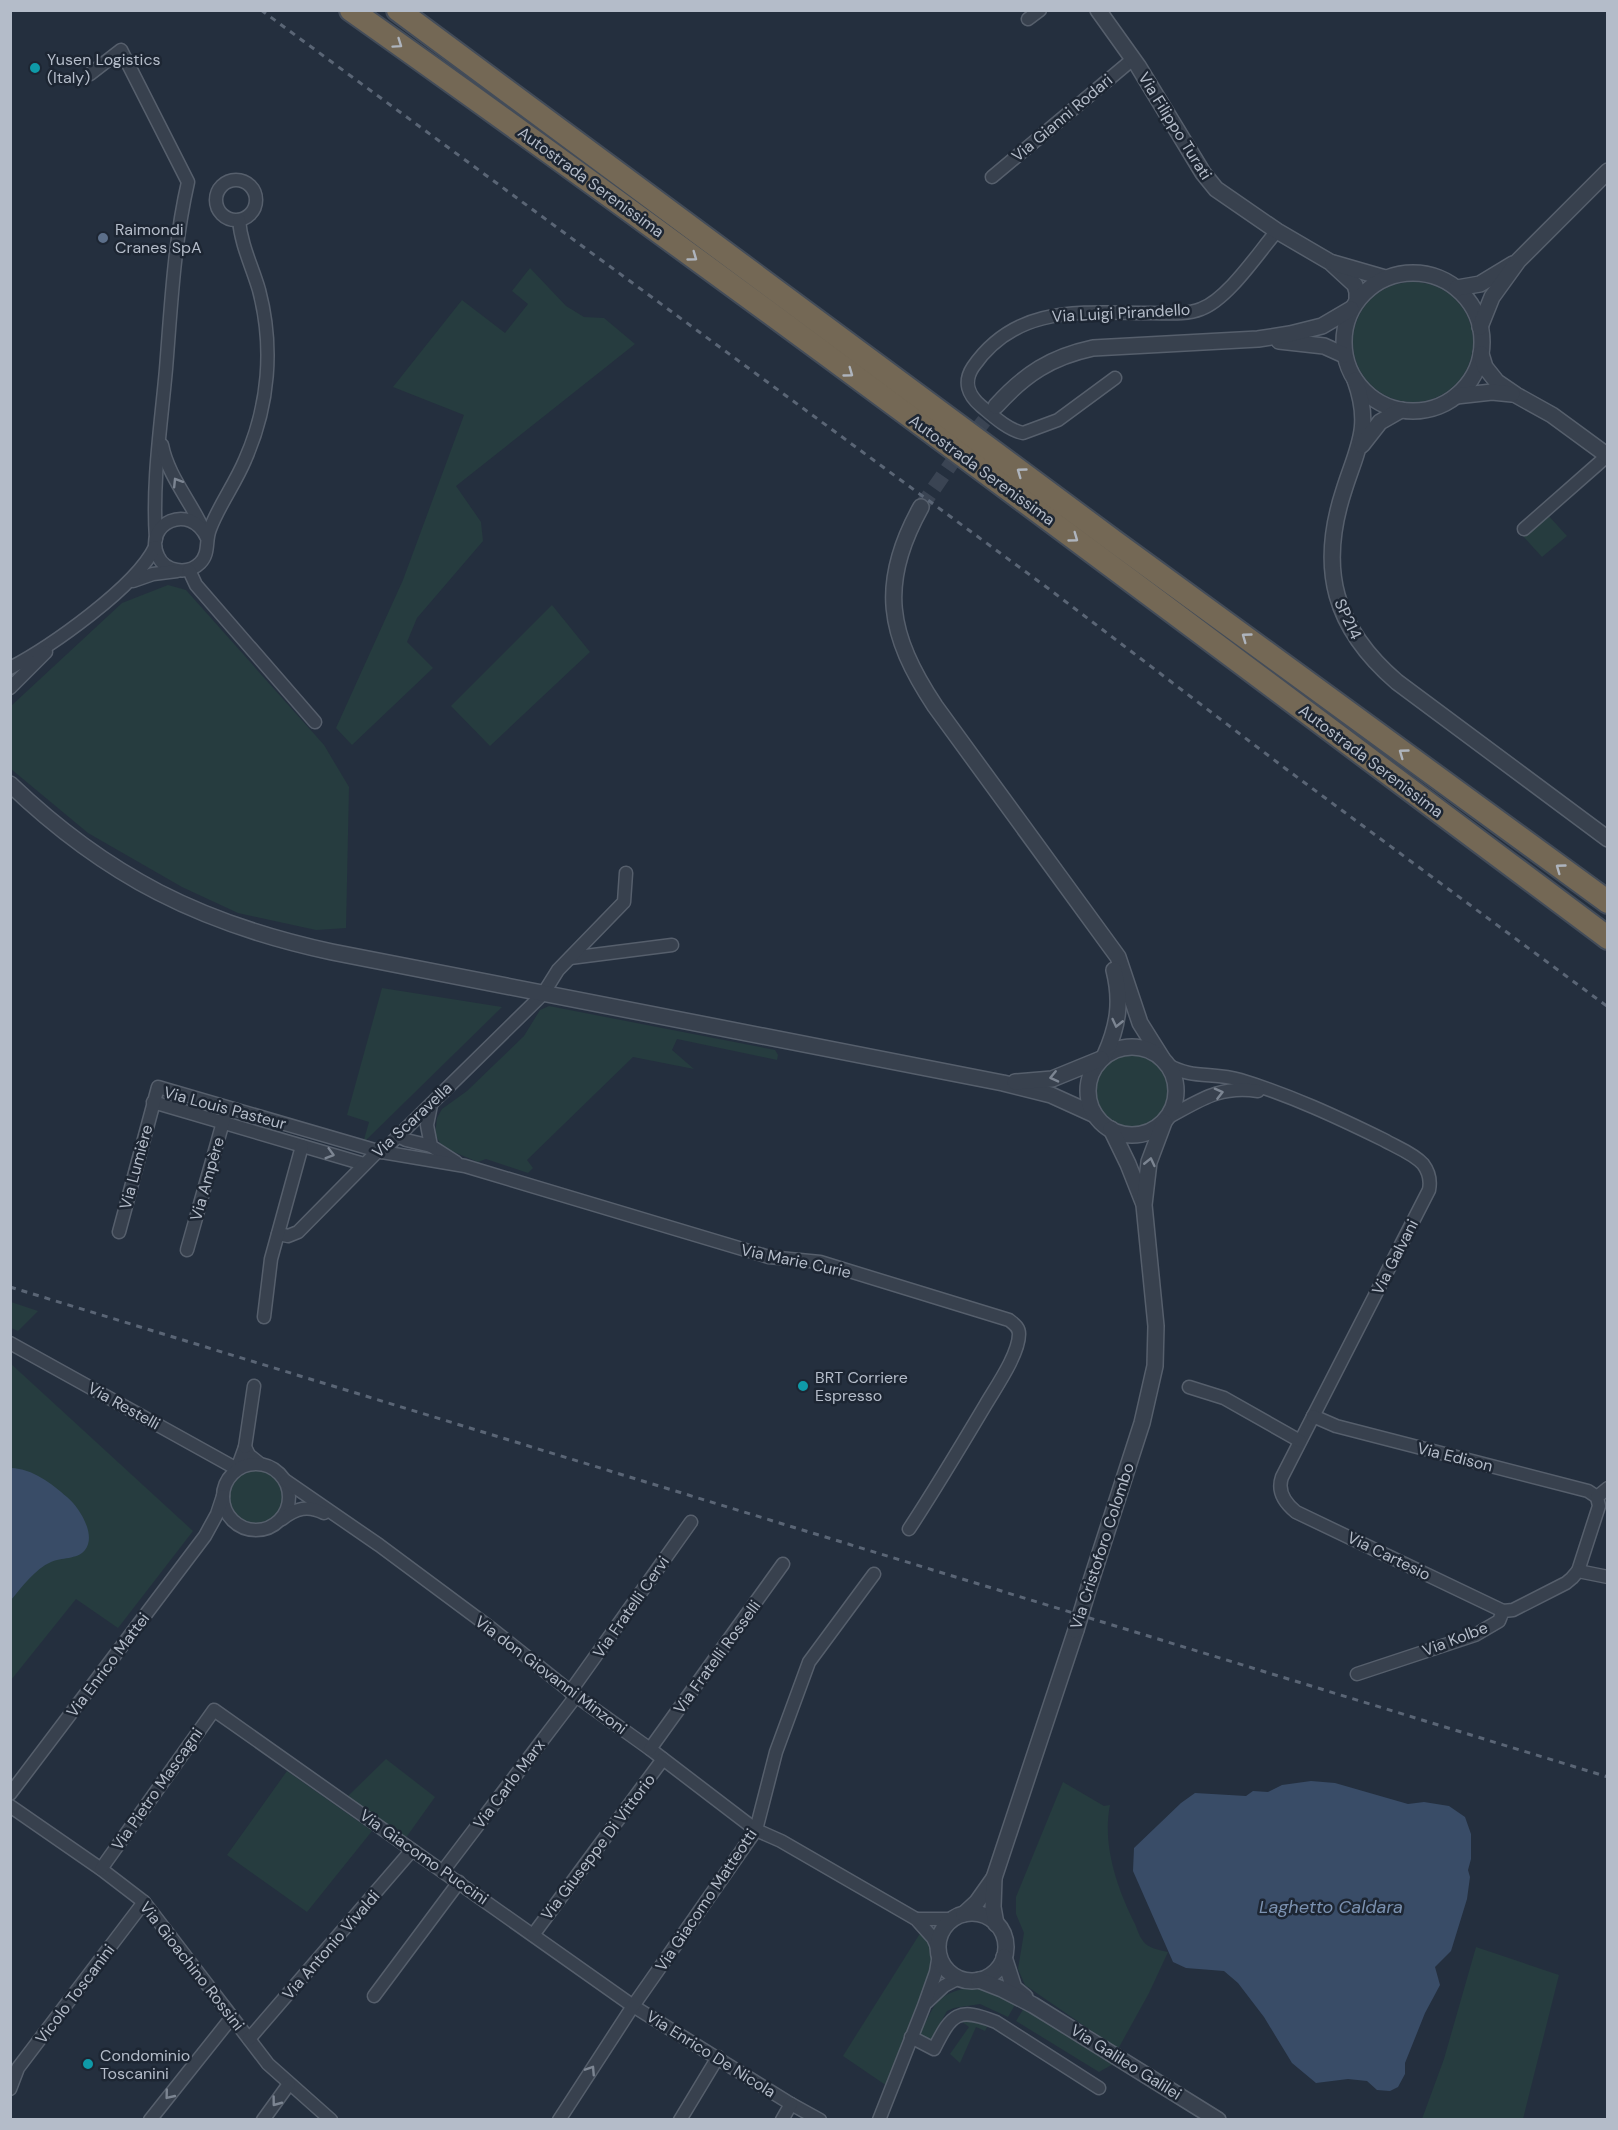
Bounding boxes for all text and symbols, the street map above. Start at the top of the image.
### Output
one-way arrow [392,37,403,48]
place label: Yusen Logistics (Italy) [47,49,161,88]
marker: Yusen Logistics (Italy) [28,61,42,75]
street label: Via Filippo Turati [1134,68,1216,184]
street label: Via Gianni Rodari [1007,70,1117,166]
street label: Autostrada Serenissima [514,122,668,242]
place label: Raimondi Cranes SpA [115,219,202,258]
marker: Raimondi Cranes SpA [96,231,110,245]
one-way arrow [686,249,697,260]
street label: Via Luigi Pirandello [1051,299,1191,327]
one-way arrow [843,365,854,376]
street label: Autostrada Serenissima [905,410,1059,530]
one-way arrow [1016,469,1027,480]
one-way arrow [173,478,185,488]
one-way arrow [1067,531,1078,542]
street label: SP214 [1330,595,1367,643]
one-way arrow [1241,634,1252,645]
street label: Autostrada Serenissima [1295,700,1447,822]
one-way arrow [1398,749,1409,760]
one-way arrow [1556,864,1567,875]
one-way arrow [1111,1017,1124,1027]
one-way arrow [1049,1070,1059,1083]
street label: Via Scaravella [368,1078,456,1162]
street label: Via Louis Pasteur [161,1082,289,1134]
one-way arrow [1214,1087,1224,1100]
street label: Via Lumière [115,1122,157,1212]
street label: Via Ampère [185,1135,229,1223]
one-way arrow [325,1147,335,1159]
one-way arrow [1143,1158,1156,1168]
street label: Via Galvani [1367,1216,1423,1298]
street label: Via Marie Curie [739,1239,853,1283]
place label: BRT Corriere Espresso [815,1367,908,1406]
street label: Via Restelli [84,1378,164,1434]
marker: BRT Corriere Espresso [796,1379,810,1393]
street label: Via Edison [1415,1437,1495,1477]
street label: Via Cristoforo Colombo [1065,1460,1139,1632]
street label: Via Cartesio [1344,1527,1434,1585]
street label: Via Fratelli Cervi [588,1552,674,1662]
street label: Via Fratelli Rosselli [669,1596,765,1718]
street label: Via Enrico Mattei [62,1609,154,1721]
street label: Via don Giovanni Minzoni [471,1611,631,1739]
street label: Via Kolbe [1419,1617,1491,1661]
street label: Via Pietro Mascagni [107,1724,207,1854]
street label: Via Carlo Marx [468,1735,550,1833]
street label: Via Giuseppe Di Vittorio [536,1770,660,1924]
street label: Via Giacomo Puccini [356,1805,492,1909]
street label: Via Giacomo Matteotti [650,1825,762,1975]
street label: Via Antonio Vivaldi [278,1886,384,2004]
water label: Laghetto Caldara [1259,1895,1403,1919]
street label: Via Gioachino Rossini [135,1897,249,2035]
street label: Vicolo Toscanini [31,1940,119,2048]
street label: Via Enrico De Nicola [642,2006,780,2102]
street label: Via Galileo Galilei [1067,2019,1185,2105]
place label: Condominio Toscanini [100,2045,190,2084]
marker: Condominio Toscanini [81,2057,95,2071]
one-way arrow [584,2066,595,2077]
one-way arrow [166,2089,177,2100]
one-way arrow [272,2095,283,2106]

